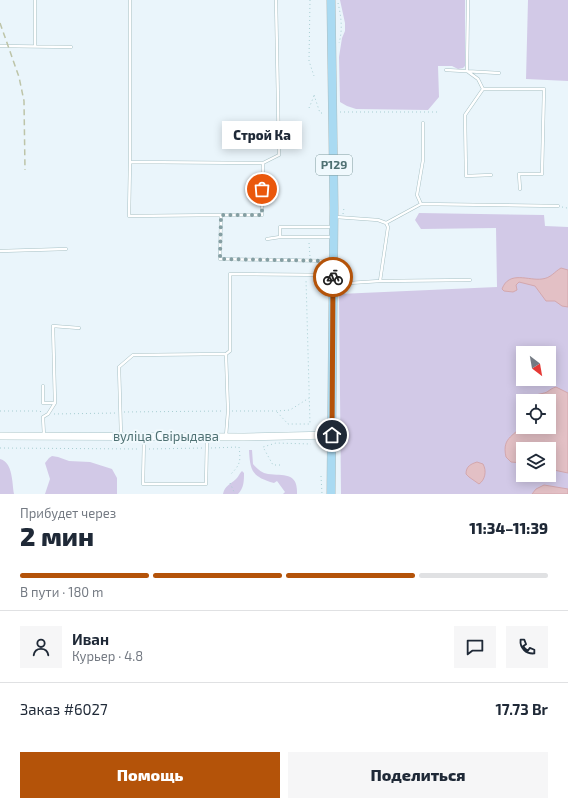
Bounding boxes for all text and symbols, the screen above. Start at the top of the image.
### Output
callout: Строй Ка [222,121,302,149]
text: Строй Ка [233,127,291,143]
road number: Р129 [316,155,352,175]
pin [245,172,279,206]
icon: bag [251,178,273,200]
courier [313,257,353,297]
icon: bike [322,266,344,288]
north arrow [516,346,556,386]
map controls [516,346,556,482]
button: locate [516,394,556,434]
pin [315,418,349,452]
icon: home [321,424,343,446]
street label: вуліца Свірыдава [113,428,219,444]
button: layers [516,442,556,482]
text: Прибудет через [20,505,116,521]
text: 11:34–11:39 [469,519,548,537]
text: 2 мин [20,520,94,551]
text: В пути · 180 m [20,584,103,600]
button: person [20,626,62,668]
button: chat [454,626,496,668]
button: phone [506,626,548,668]
text: Иван [72,630,109,648]
text: Курьер · 4.8 [72,648,143,664]
text: Заказ #6027 [20,700,108,718]
text: 17.73 Br [495,700,548,718]
button: Помощь [20,752,280,798]
button: Поделиться [288,752,548,798]

